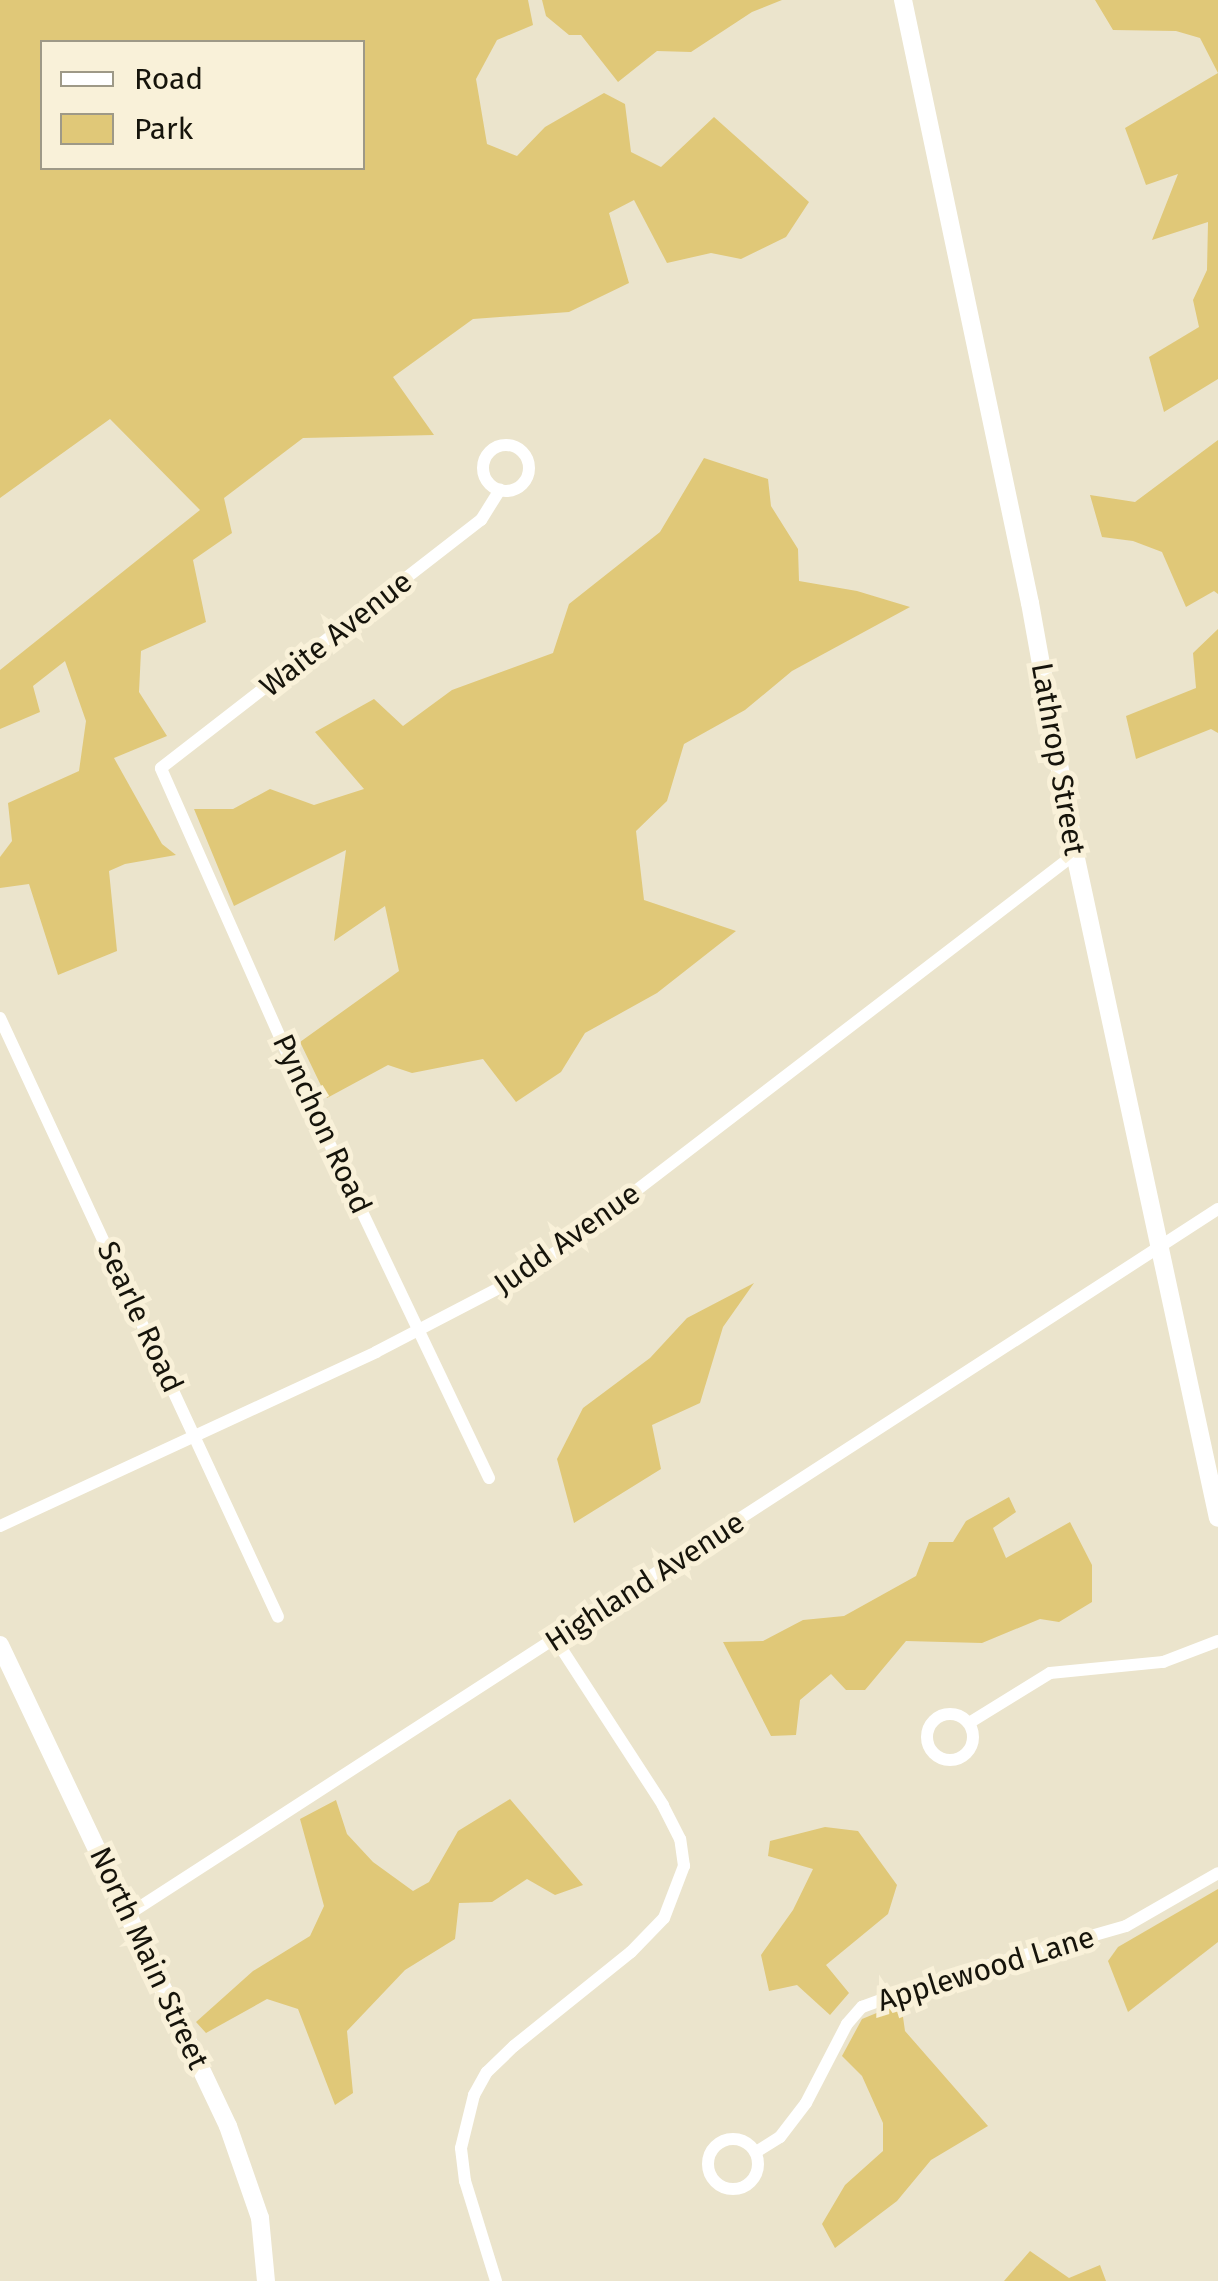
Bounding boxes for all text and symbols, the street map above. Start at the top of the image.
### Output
legend [40,40,365,170]
text: Road [134,61,203,97]
text: Park [134,111,193,147]
street label: Waite Avenue [253,564,419,704]
street label: Lathrop Street [1023,660,1093,858]
street label: Pynchon Road [265,1029,379,1219]
street label: Judd Avenue [487,1175,647,1303]
street label: Searle Road [89,1236,191,1398]
street label: Highland Avenue [539,1504,751,1660]
street label: North Main Street [82,1841,216,2075]
street label: Applewood Lane [873,1919,1099,2019]

